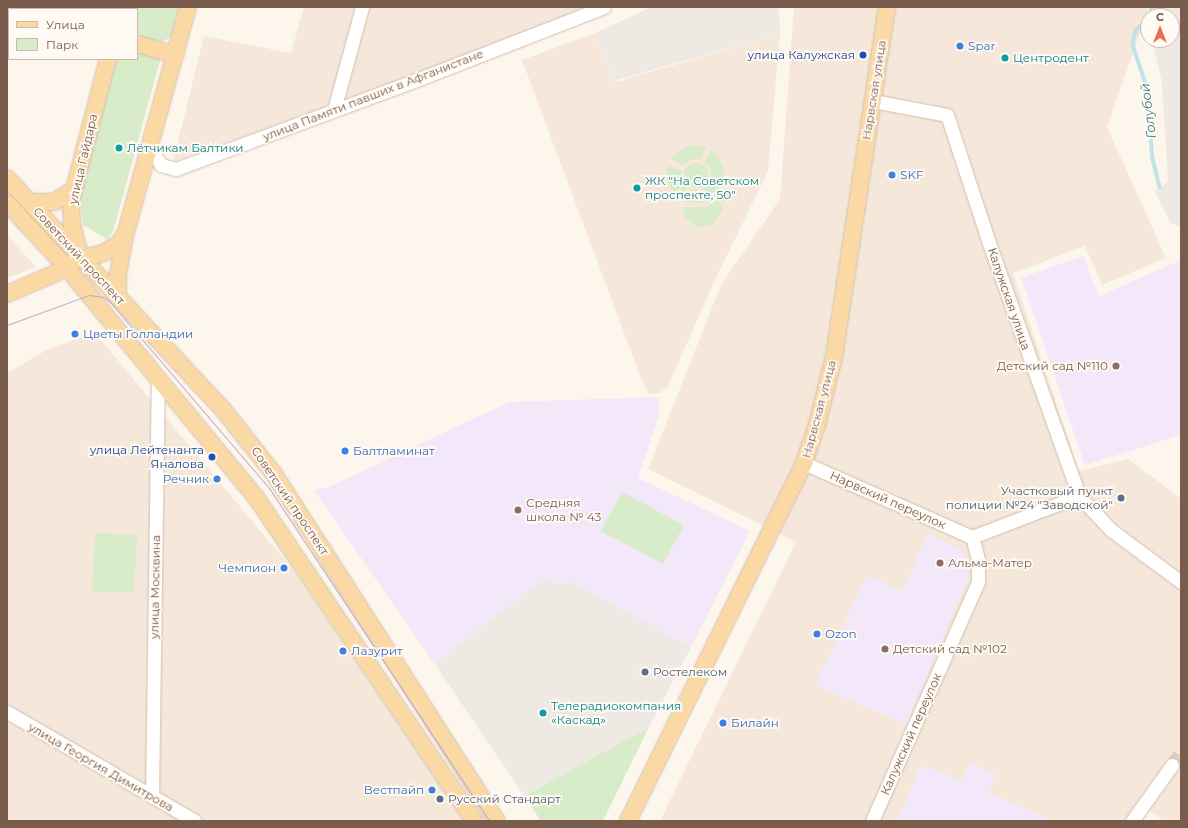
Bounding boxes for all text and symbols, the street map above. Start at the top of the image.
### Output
legend [8,8,138,60]
north arrow [1140,8,1180,48]
text: С [1156,10,1164,24]
text: Улица [46,17,85,32]
text: Парк [46,37,78,52]
street label: Нарвская улица [859,39,889,141]
place label: Spar [968,39,995,53]
marker: Spar [955,41,965,51]
street label: улица Памяти павших в Афганистане [261,46,485,144]
place label: улица Калужская [748,48,855,62]
marker: улица Калужская [858,50,868,60]
place label: Центродент [1013,51,1089,65]
marker: Центродент [1000,53,1010,63]
water label: Голубой [1137,82,1159,140]
street label: улица Гайдара [66,112,100,206]
place label: Лётчикам Балтики [127,141,244,155]
marker: Лётчикам Балтики [114,143,124,153]
place label: SKF [900,168,924,182]
marker: SKF [887,170,897,180]
place label: ЖК "На Советском проспекте, 50" [645,174,759,202]
marker: ЖК "На Советском проспекте, 50" [632,183,642,193]
street label: Советский проспект [30,204,128,308]
street label: Калужская улица [985,246,1033,352]
place label: Цветы Голландии [83,327,193,341]
marker: Цветы Голландии [70,329,80,339]
street label: Нарвская улица [799,358,839,460]
place label: Детский сад №110 [997,359,1108,373]
marker: Детский сад №110 [1111,361,1121,371]
place label: улица Лейтенанта Яналова [90,443,204,471]
street label: Советский проспект [248,444,332,558]
place label: Балтламинат [353,444,435,458]
marker: Балтламинат [340,446,350,456]
marker: улица Лейтенанта Яналова [207,452,217,462]
street label: Нарвский переулок [828,468,948,532]
place label: Речник [163,472,209,486]
marker: Речник [212,474,222,484]
place label: Участковый пункт полиции №24 "Заводской" [946,484,1113,512]
marker: Участковый пункт полиции №24 "Заводской" [1116,493,1126,503]
place label: Средняя школа № 43 [526,496,601,524]
marker: Средняя школа № 43 [513,505,523,515]
street label: улица Москвина [147,535,163,639]
place label: Альма-Матер [948,556,1032,570]
marker: Альма-Матер [935,558,945,568]
place label: Чемпион [218,561,276,575]
marker: Чемпион [279,563,289,573]
place label: Ozon [825,627,857,641]
marker: Ozon [812,629,822,639]
place label: Детский сад №102 [893,642,1007,656]
place label: Лазурит [351,644,403,658]
marker: Детский сад №102 [880,644,890,654]
marker: Лазурит [338,646,348,656]
place label: Ростелеком [653,665,727,679]
marker: Ростелеком [640,667,650,677]
street label: Калужский переулок [878,671,944,797]
place label: Телерадиокомпания «Каскад» [551,699,681,727]
marker: Телерадиокомпания «Каскад» [538,708,548,718]
place label: Билайн [731,716,779,730]
marker: Билайн [718,718,728,728]
street label: улица Георгия Димитрова [26,720,176,814]
place label: Вестпайп [364,783,424,797]
marker: Вестпайп [427,785,437,795]
place label: Русский Стандарт [448,792,561,806]
marker: Русский Стандарт [435,794,445,804]

